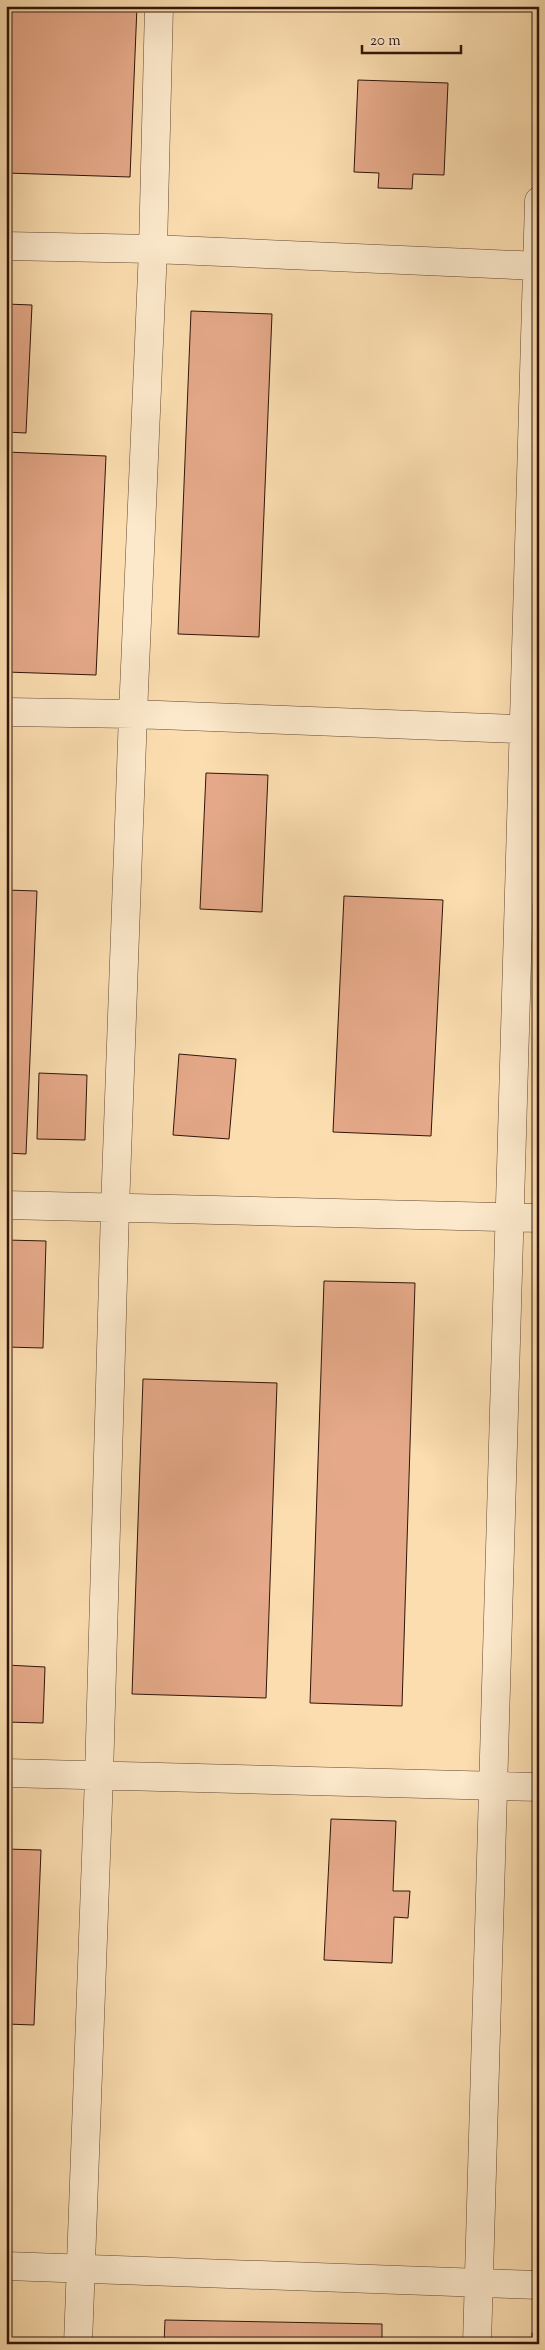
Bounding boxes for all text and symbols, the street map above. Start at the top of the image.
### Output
scale bar [362,22,461,54]
text: 20 m [370,31,401,52]

